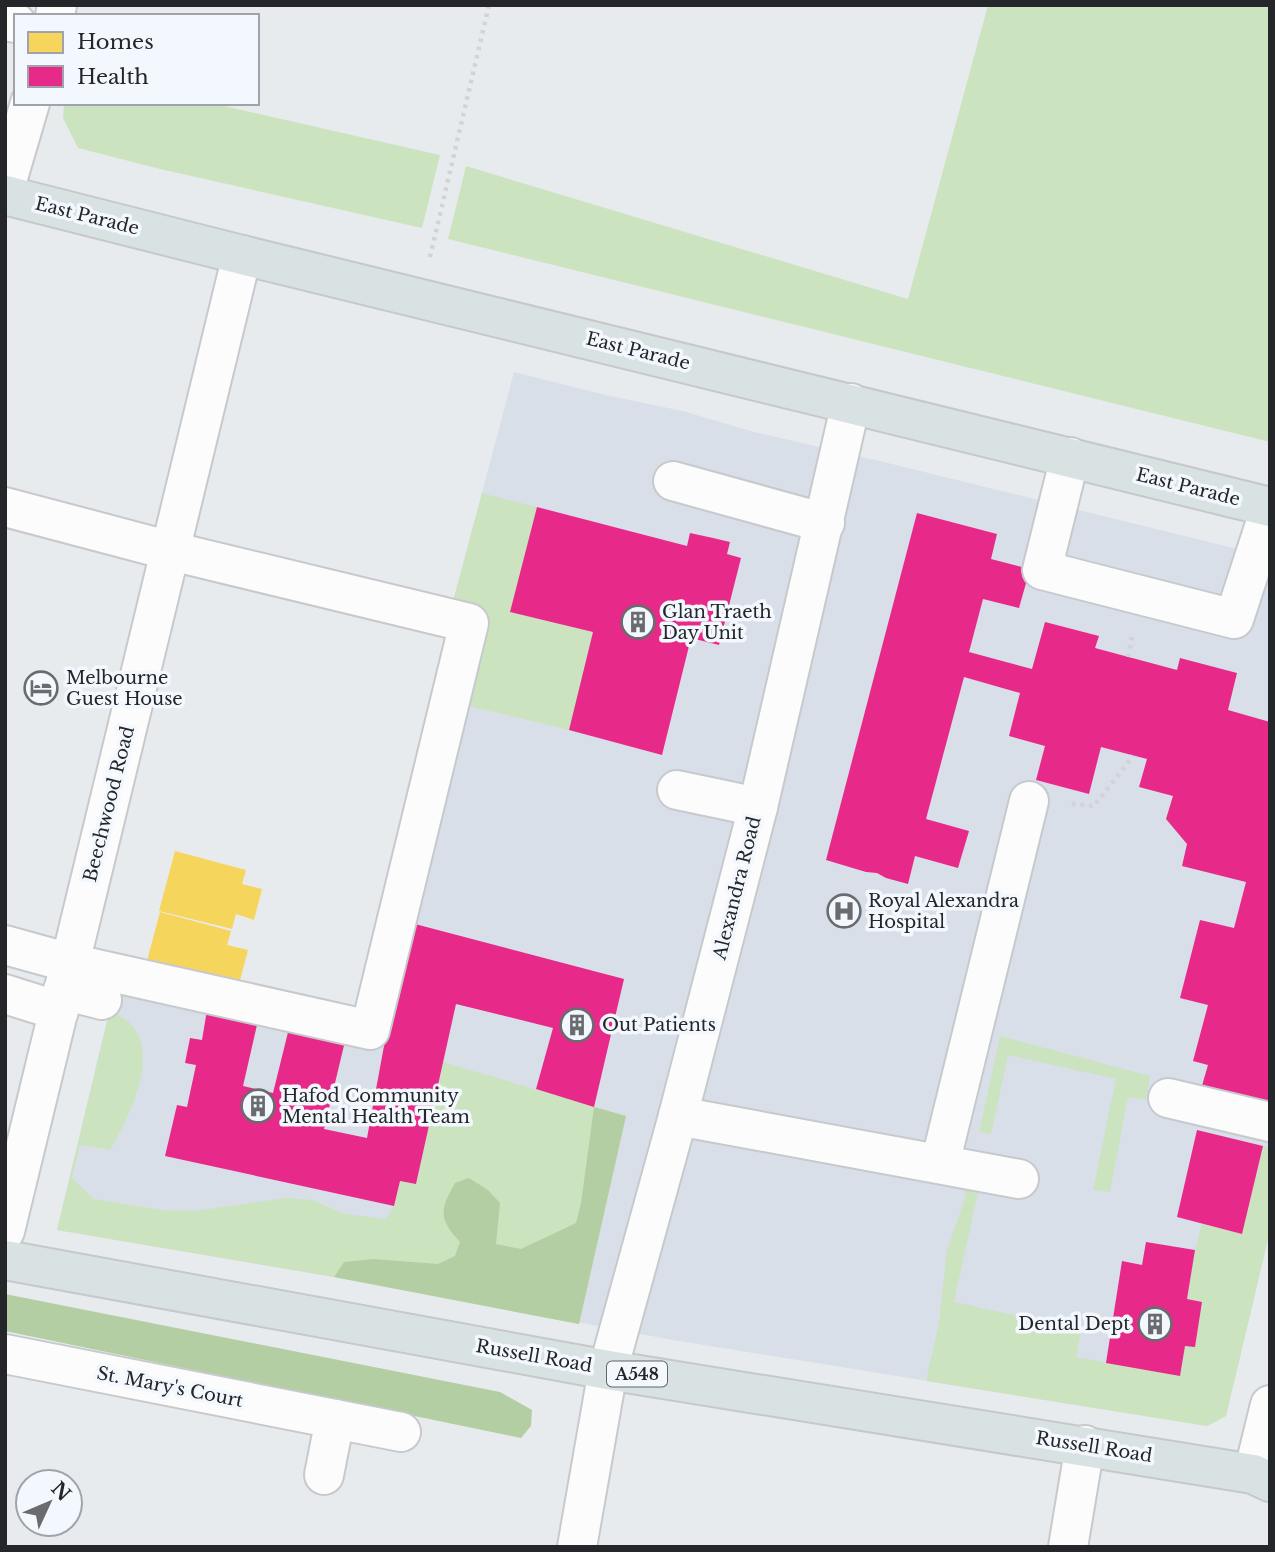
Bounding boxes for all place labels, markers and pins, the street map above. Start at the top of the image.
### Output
place label: Glan Traeth Day Unit [662,601,772,644]
building icon: Glan Traeth Day Unit [619,603,657,641]
place label: Melbourne Guest House [66,667,183,710]
hotel icon: Melbourne Guest House [22,669,60,707]
place label: Royal Alexandra Hospital [868,890,1019,933]
hospital icon: Royal Alexandra Hospital [825,892,863,930]
building icon: Out Patients [558,1006,596,1044]
place label: Out Patients [602,1014,716,1036]
place label: Hafod Community Mental Health Team [282,1085,470,1128]
building icon: Hafod Community Mental Health Team [239,1087,277,1125]
building icon: Dental Dept [1136,1305,1174,1343]
place label: Dental Dept [1018,1313,1130,1335]

